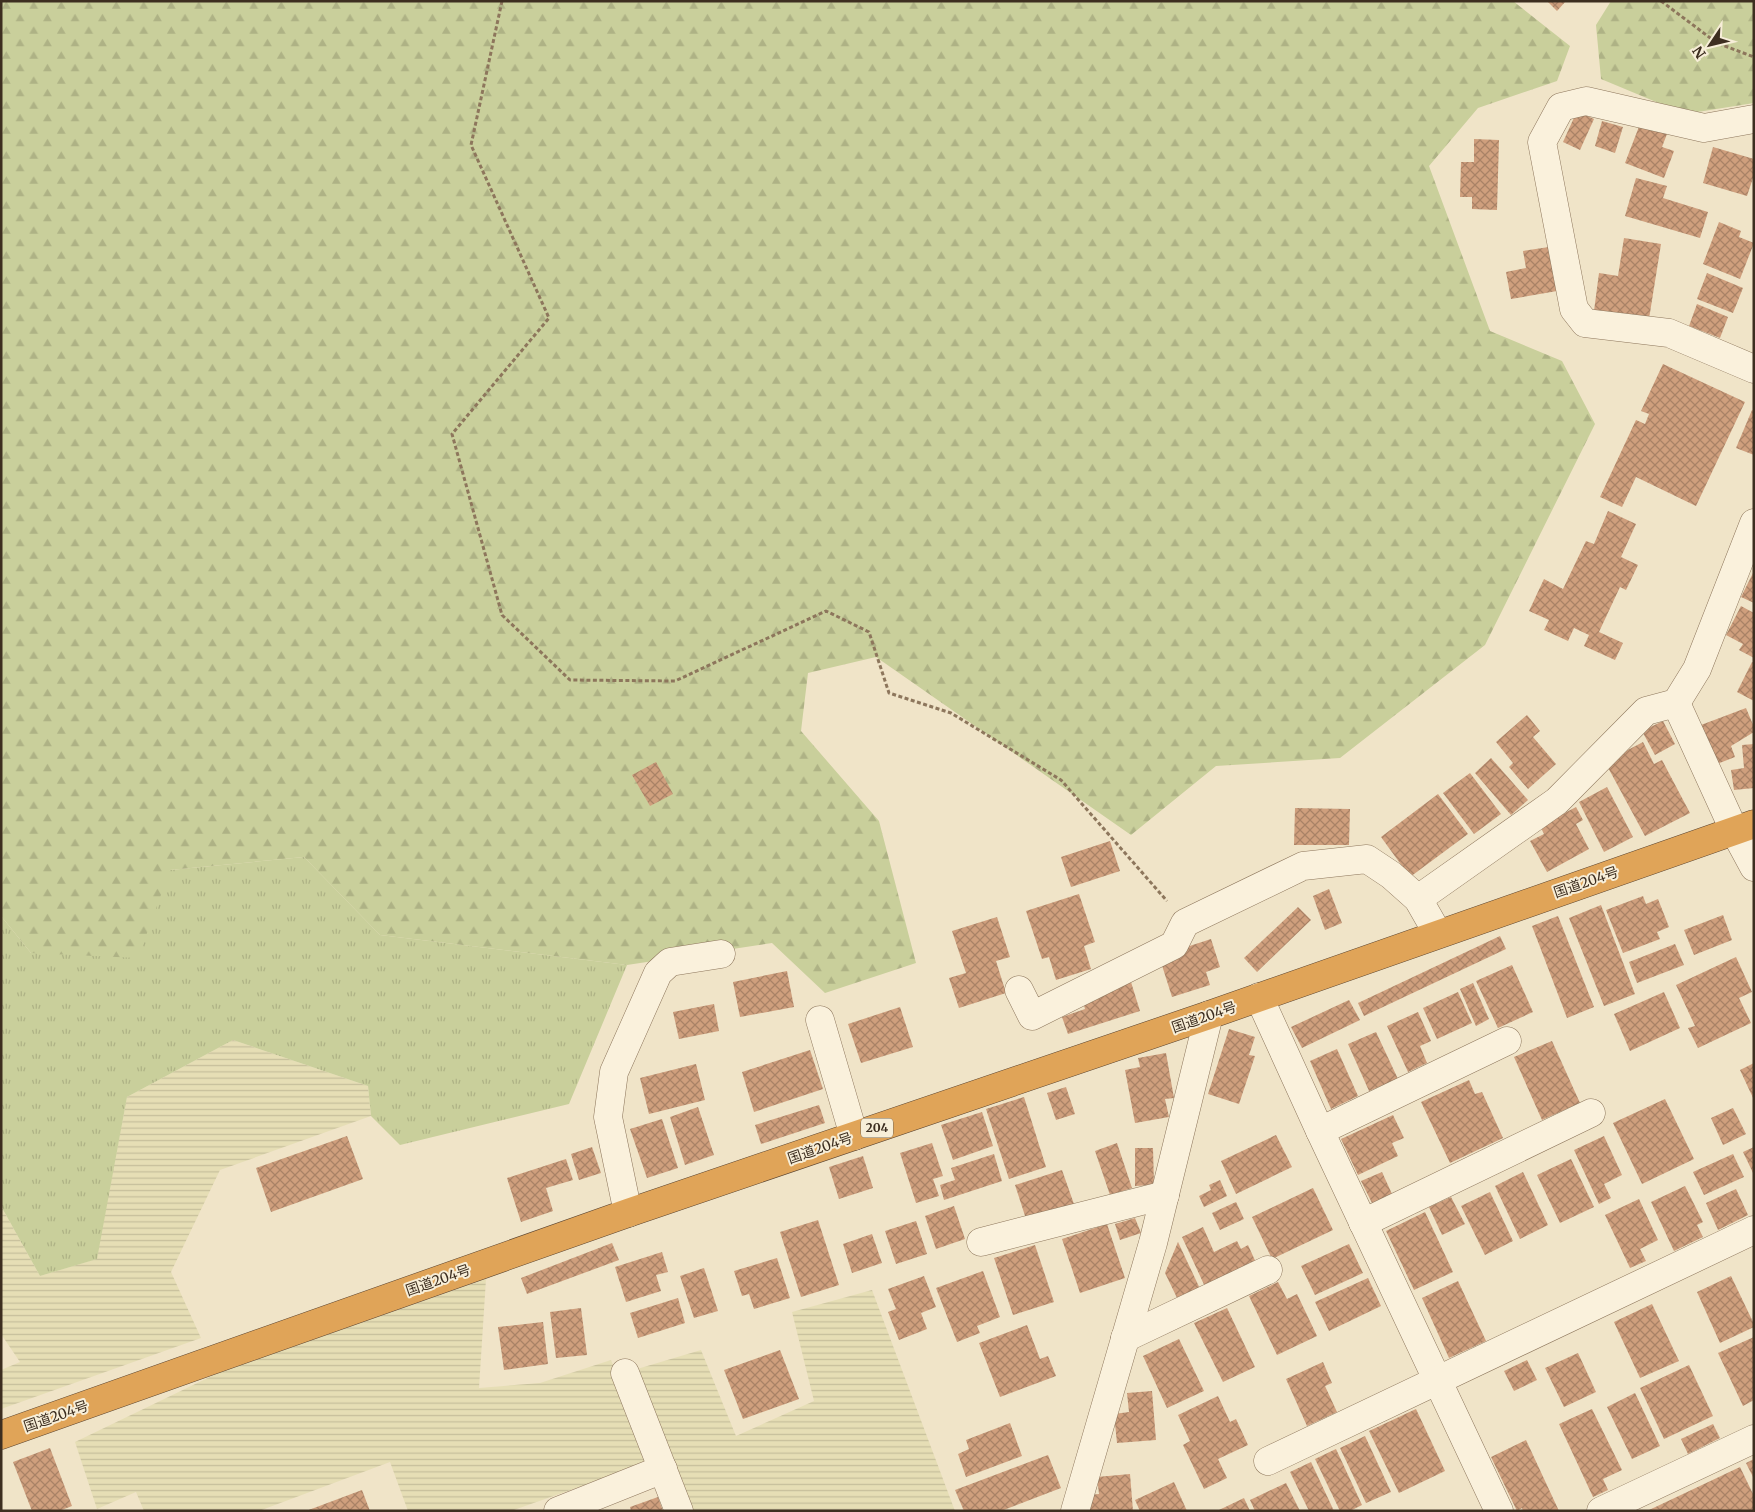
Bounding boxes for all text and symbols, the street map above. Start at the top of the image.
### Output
north arrow [1685,20,1735,70]
text: N [1689,43,1710,62]
street label: 国道204号 [1551,862,1621,902]
street label: 国道204号 [1169,997,1239,1037]
road number: 204 [861,1118,893,1138]
street label: 国道204号 [785,1128,855,1168]
street label: 国道204号 [403,1260,473,1300]
street label: 国道204号 [21,1396,91,1436]

